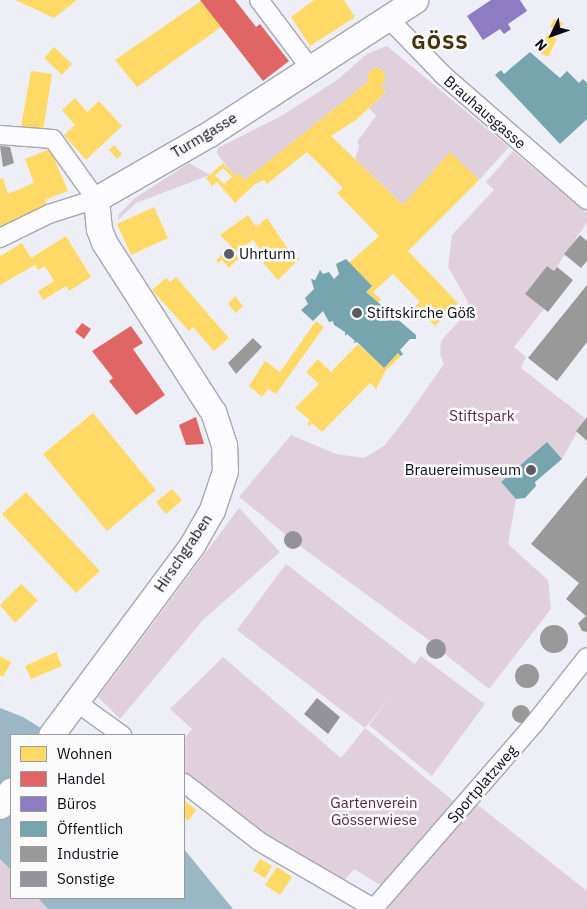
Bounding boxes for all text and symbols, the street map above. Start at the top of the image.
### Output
north arrow [527,10,577,60]
district label: GÖSS [411,29,469,53]
text: N [531,35,551,55]
street label: Brauhausgasse [440,72,530,152]
street label: Turmgasse [168,108,240,162]
place label: Uhrturm [239,245,296,263]
marker: Uhrturm [223,248,235,260]
place label: Stiftskirche Göß [367,304,475,322]
marker: Stiftskirche Göß [351,307,363,319]
park label: Stiftspark [449,407,515,425]
place label: Brauereimuseum [405,461,521,479]
marker: Brauereimuseum [525,464,537,476]
street label: Hirschgraben [150,511,216,595]
legend [10,734,185,899]
street label: Sportplatzweg [443,741,521,827]
text: Wohnen [57,744,112,763]
text: Handel [57,769,105,788]
park label: Gartenverein Gösserwiese [330,793,418,828]
text: Büros [57,794,96,813]
text: Öffentlich [57,819,123,838]
text: Industrie [57,844,119,863]
text: Sonstige [57,869,115,888]

